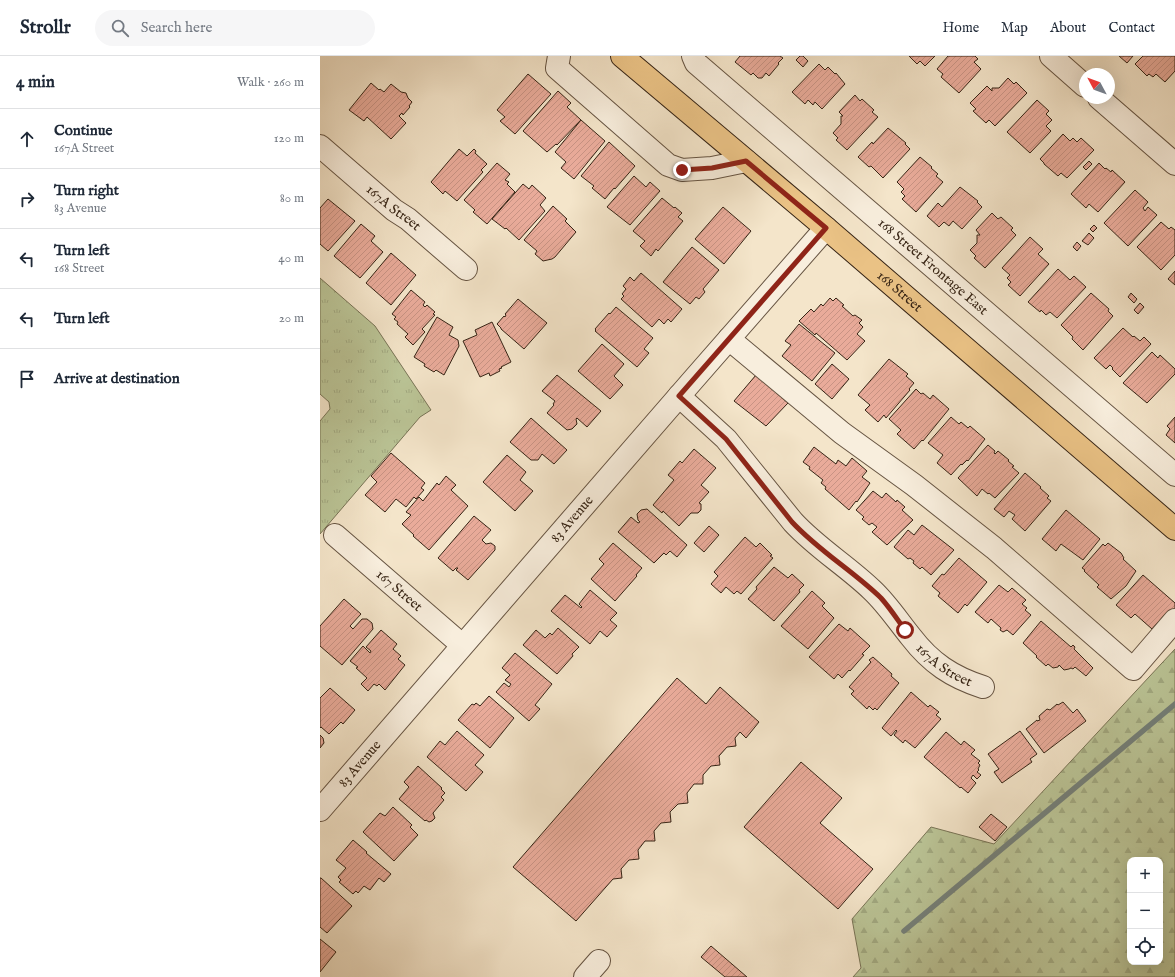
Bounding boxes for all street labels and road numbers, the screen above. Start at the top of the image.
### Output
street label: 167A Street [362,181,425,235]
street label: 168 Street Frontage East [875,214,991,318]
street label: 168 Street [873,267,925,315]
street label: 83 Avenue [547,491,598,546]
street label: 167 Street [372,566,426,616]
street label: 167A Street [912,640,975,691]
street label: 83 Avenue [335,736,386,791]

